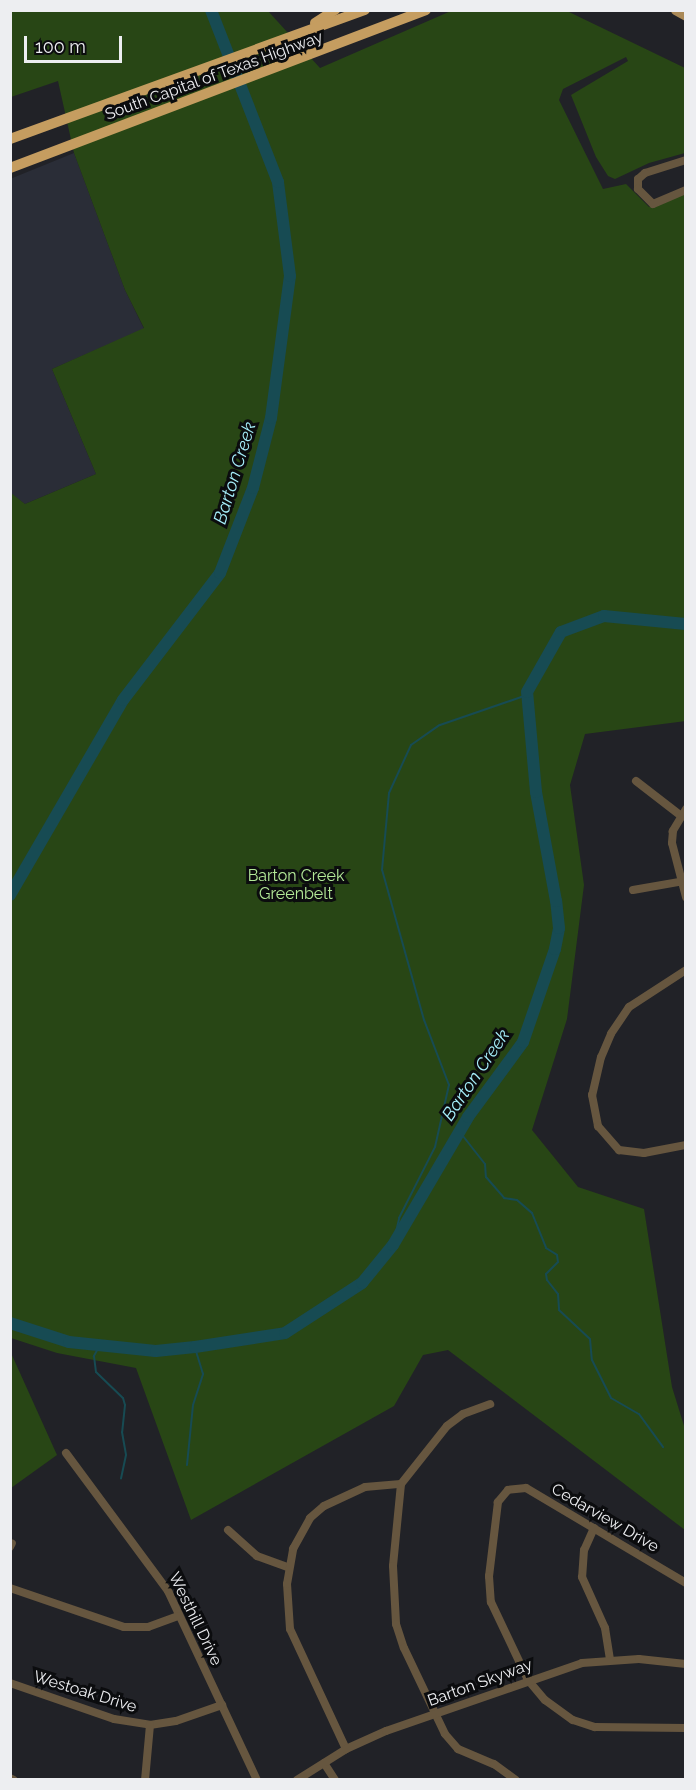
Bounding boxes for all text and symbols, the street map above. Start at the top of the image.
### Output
scale bar [27,24,124,62]
street label: South Capital of Texas Highway [102,27,326,125]
text: 100 m [35,36,86,57]
water label: Barton Creek [209,419,261,527]
park label: Barton Creek Greenbelt [248,866,344,904]
water label: Barton Creek [438,1025,514,1125]
street label: Cedarview Drive [548,1479,662,1557]
street label: Westhill Drive [164,1569,226,1669]
street label: Barton Skyway [425,1655,535,1711]
street label: Westoak Drive [31,1667,139,1717]

